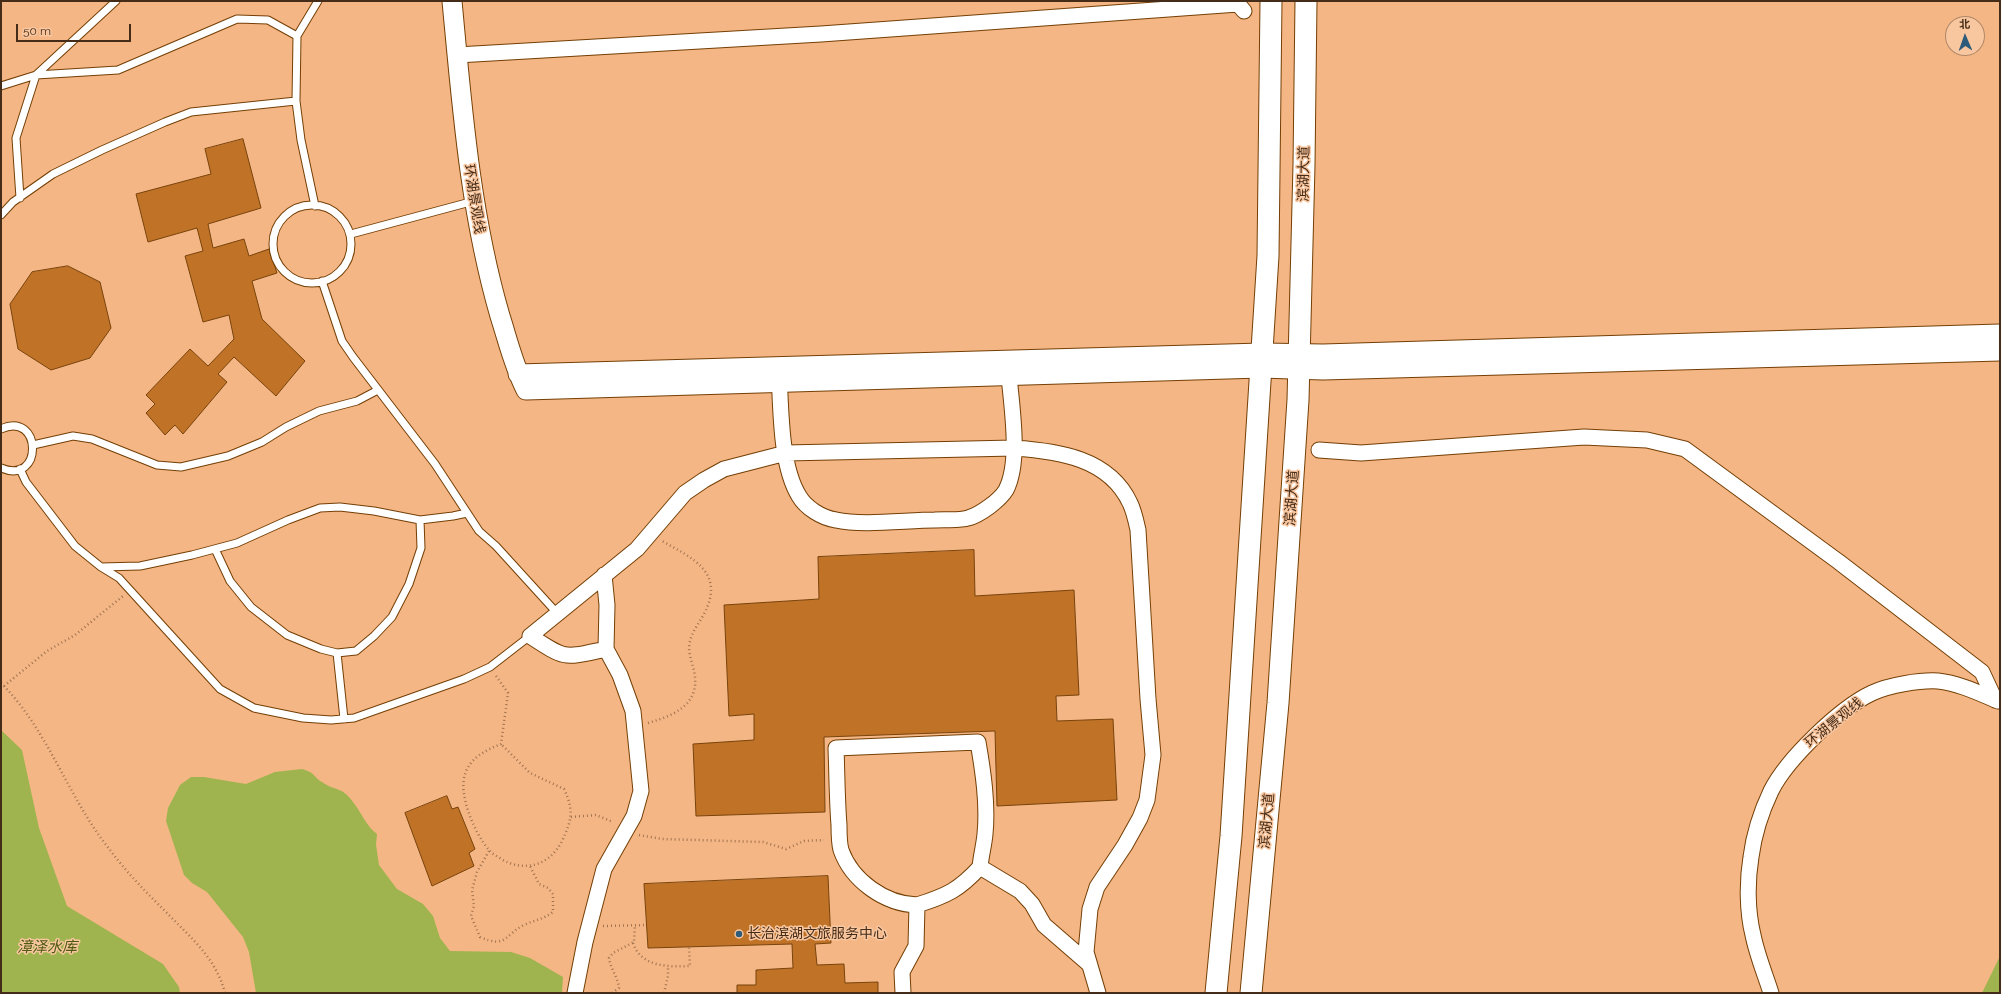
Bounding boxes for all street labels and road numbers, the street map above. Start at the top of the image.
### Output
street label: 滨湖大道 [1295,146,1313,202]
street label: 环湖景观线 [460,163,488,235]
street label: 滨湖大道 [1282,469,1302,527]
street label: 环湖景观线 [1802,694,1866,752]
street label: 滨湖大道 [1256,792,1278,850]

